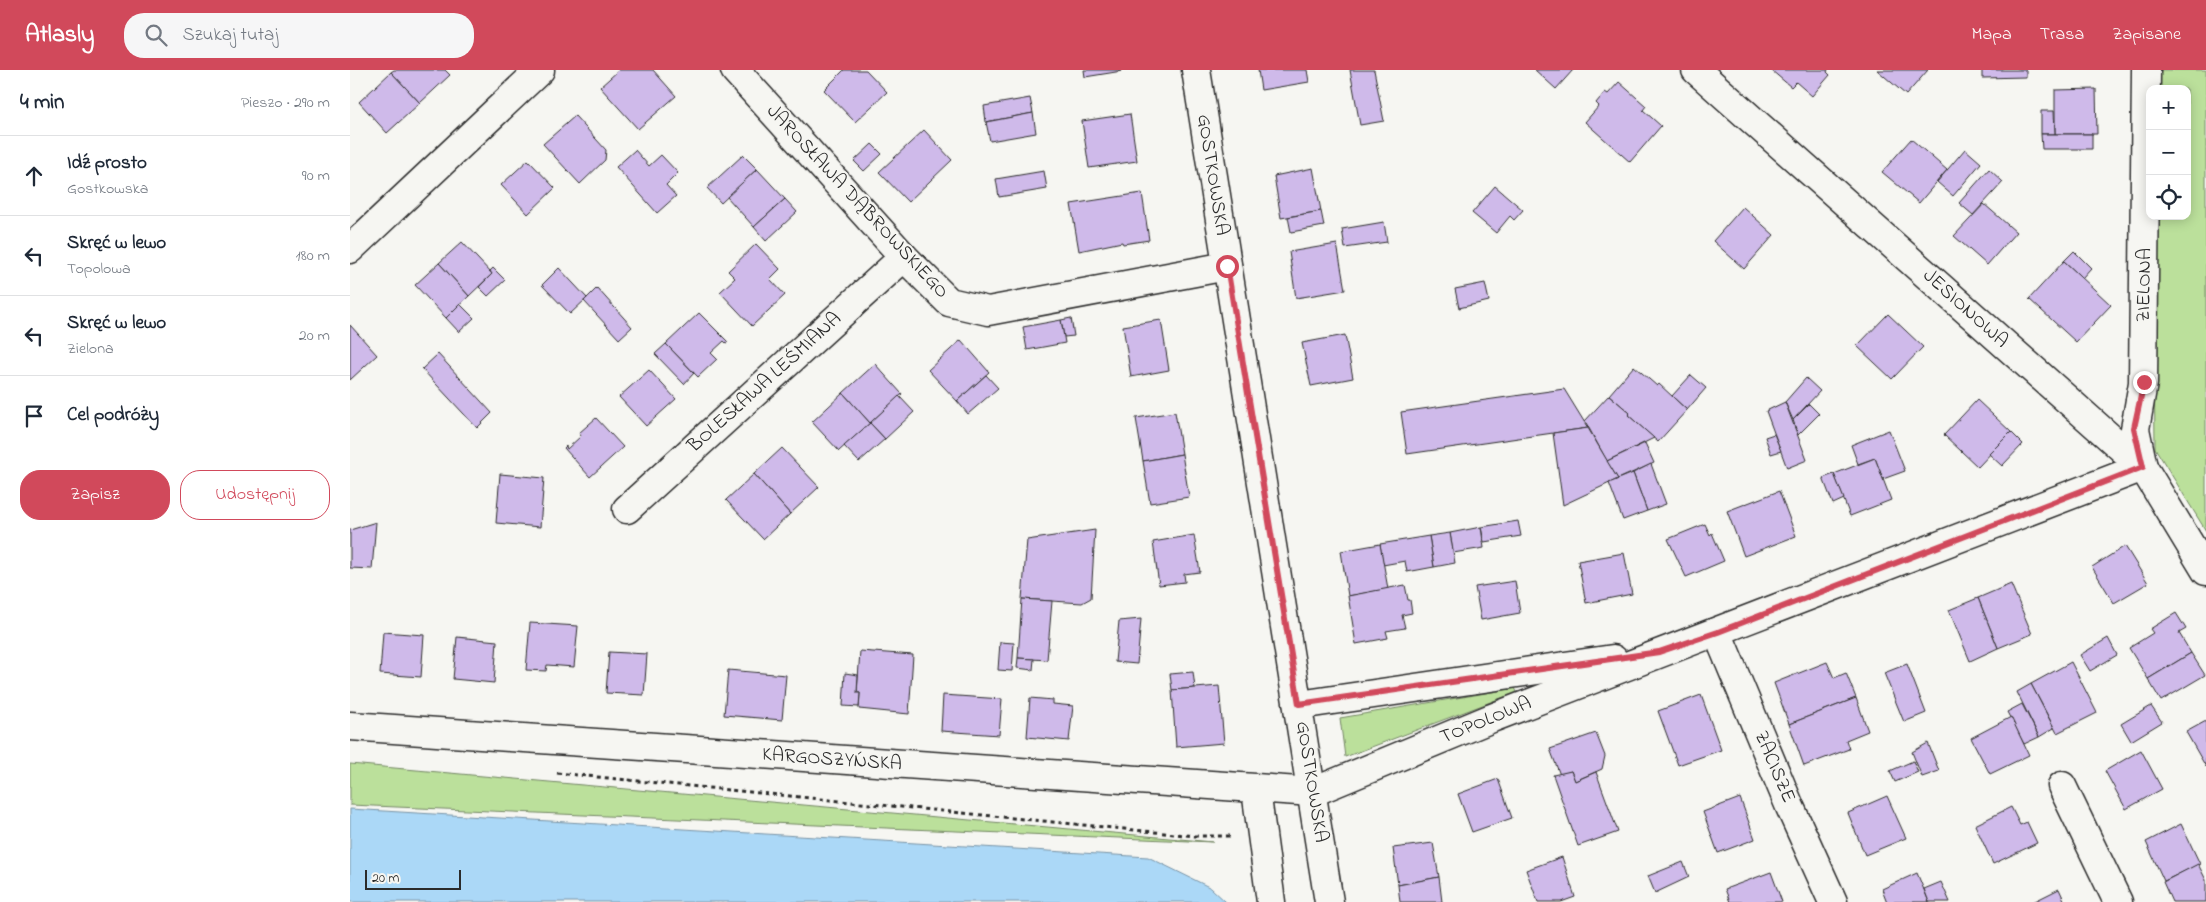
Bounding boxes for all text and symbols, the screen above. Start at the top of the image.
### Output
search box [124,13,474,58]
text: Atlasly [25,18,94,53]
icon: search [142,21,170,49]
text: Szukaj tutaj [182,22,278,49]
text: Mapa [1972,22,2012,48]
text: Trasa [2040,22,2084,48]
text: Zapisane [2112,22,2181,48]
map controls [2146,85,2191,220]
button: + [2146,85,2191,130]
text: 4 min [20,88,64,118]
text: Pieszo · 290 m [241,91,330,115]
street label: JAROSŁAWA DĄBROWSKIEGO [759,98,955,306]
street label: GOSTKOWSKA [1188,112,1236,238]
button: − [2146,130,2191,175]
text: Idź prosto [67,150,147,177]
icon: ahead [20,162,48,190]
text: 90 m [302,164,330,188]
button: locate [2146,175,2191,220]
text: Gostkowska [67,177,149,201]
text: Skręć w lewo [67,230,166,257]
icon: left [20,242,48,270]
text: 180 m [296,244,330,268]
street label: ZIELONA [2130,247,2160,323]
route start [1216,255,1239,278]
text: Topolowa [67,257,131,281]
street label: JESIONOWA [1916,262,2014,356]
street label: BOLESŁAWA LEŚMIANA [681,306,849,461]
text: Skręć w lewo [67,310,166,337]
icon: left [20,322,48,350]
text: 20 m [299,324,330,348]
text: Zielona [67,337,114,361]
route end [2133,371,2156,394]
icon: arrive [20,402,48,430]
text: Cel podróży [67,402,159,429]
button: Zapisz [20,470,170,520]
button: Udostępnij [180,470,330,520]
street label: TOPOLOWA [1436,689,1536,753]
street label: GOSTKOWSKA [1287,719,1335,845]
street label: ZACISZE [1746,726,1802,808]
street label: KARGOSZYŃSKA [761,741,903,779]
scale bar [365,867,461,890]
text: 20 m [372,868,399,889]

